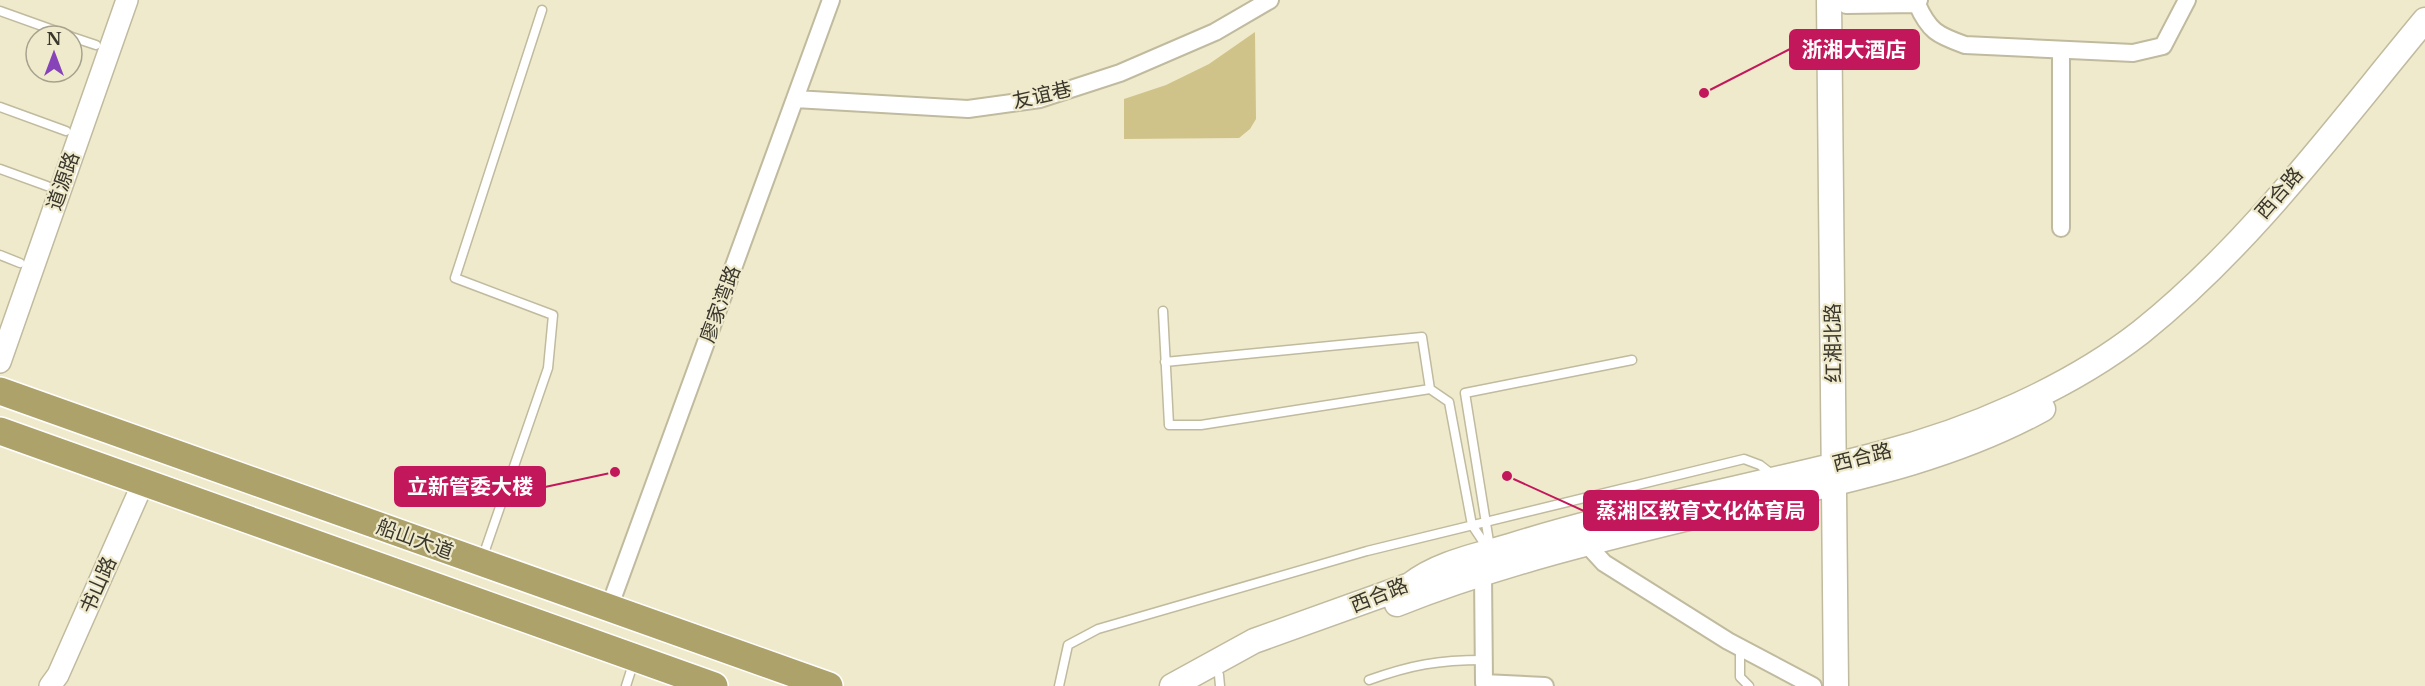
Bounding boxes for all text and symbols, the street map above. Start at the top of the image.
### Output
north arrow [24,24,84,84]
text: N [46,29,62,49]
callout: 浙湘大酒店 [1790,30,1919,69]
text: 浙湘大酒店 [1802,37,1907,63]
street label: 友谊巷 [1010,77,1074,113]
street label: 道源路 [42,149,84,213]
street label: 西合路 [2250,162,2308,224]
street label: 廖家湾路 [695,262,745,346]
street label: 红湘北路 [1820,303,1846,383]
street label: 西合路 [1830,438,1894,476]
callout: 立新管委大楼 [395,467,545,506]
text: 立新管委大楼 [407,474,533,500]
callout: 蒸湘区教育文化体育局 [1584,491,1818,530]
text: 蒸湘区教育文化体育局 [1596,498,1806,524]
street label: 船山大道 [373,514,457,564]
street label: 书山路 [75,553,121,617]
street label: 西合路 [1347,573,1411,617]

